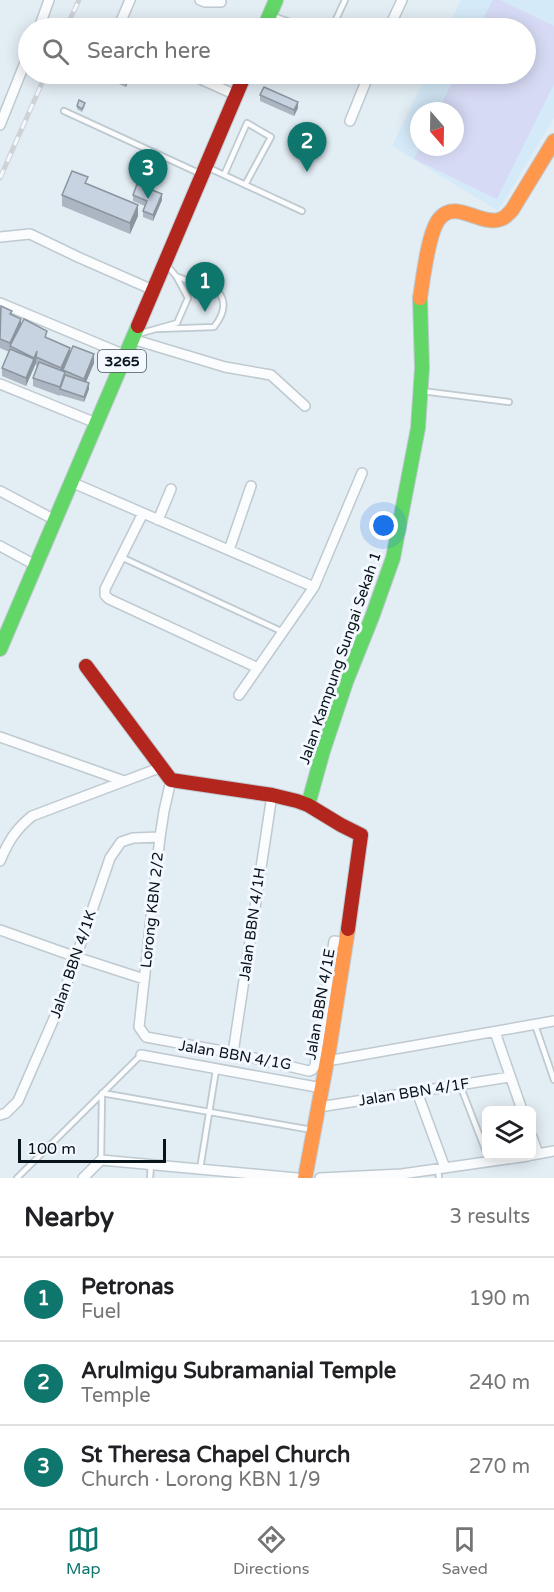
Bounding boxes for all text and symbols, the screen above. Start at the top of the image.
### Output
search box [18,18,536,84]
icon: search [39,35,72,68]
text: Search here [87,38,211,64]
north arrow [410,102,464,156]
pin: 2 [288,122,326,172]
pin: 3 [128,150,168,199]
pin: 1 [186,262,224,312]
road number: 3265 [98,350,146,372]
your location [369,511,398,540]
street label: Jalan Kampung Sungai Sekah 1 [295,549,385,767]
street label: Lorong KBN 2/2 [137,851,167,969]
street label: Jalan BBN 4/1H [235,866,269,982]
street label: Jalan BBN 4/1K [46,908,100,1020]
street label: Jalan BBN 4/1E [301,947,339,1061]
street label: Jalan BBN 4/1G [177,1036,293,1074]
street label: Jalan BBN 4/1F [357,1074,471,1110]
map controls [482,1106,536,1160]
button: layers [482,1106,536,1160]
scale bar [18,1136,166,1164]
text: 100 m [27,1139,76,1159]
text: Nearby [24,1202,114,1233]
text: 3 results [450,1205,530,1229]
text: Petronas [81,1274,174,1300]
text: 1 [37,1287,50,1311]
text: 190 m [469,1287,530,1311]
text: Fuel [81,1300,121,1324]
text: Arulmigu Subramanial Temple [81,1358,396,1384]
text: 2 [37,1371,50,1395]
text: 240 m [469,1371,530,1395]
text: Temple [81,1384,151,1408]
text: St Theresa Chapel Church [81,1442,350,1468]
text: 3 [37,1455,50,1479]
text: 270 m [469,1455,530,1479]
text: Church · Lorong KBN 1/9 [81,1468,321,1492]
tab: Map [66,1523,101,1579]
tab: Directions [233,1523,309,1579]
tab: Saved [442,1523,488,1579]

